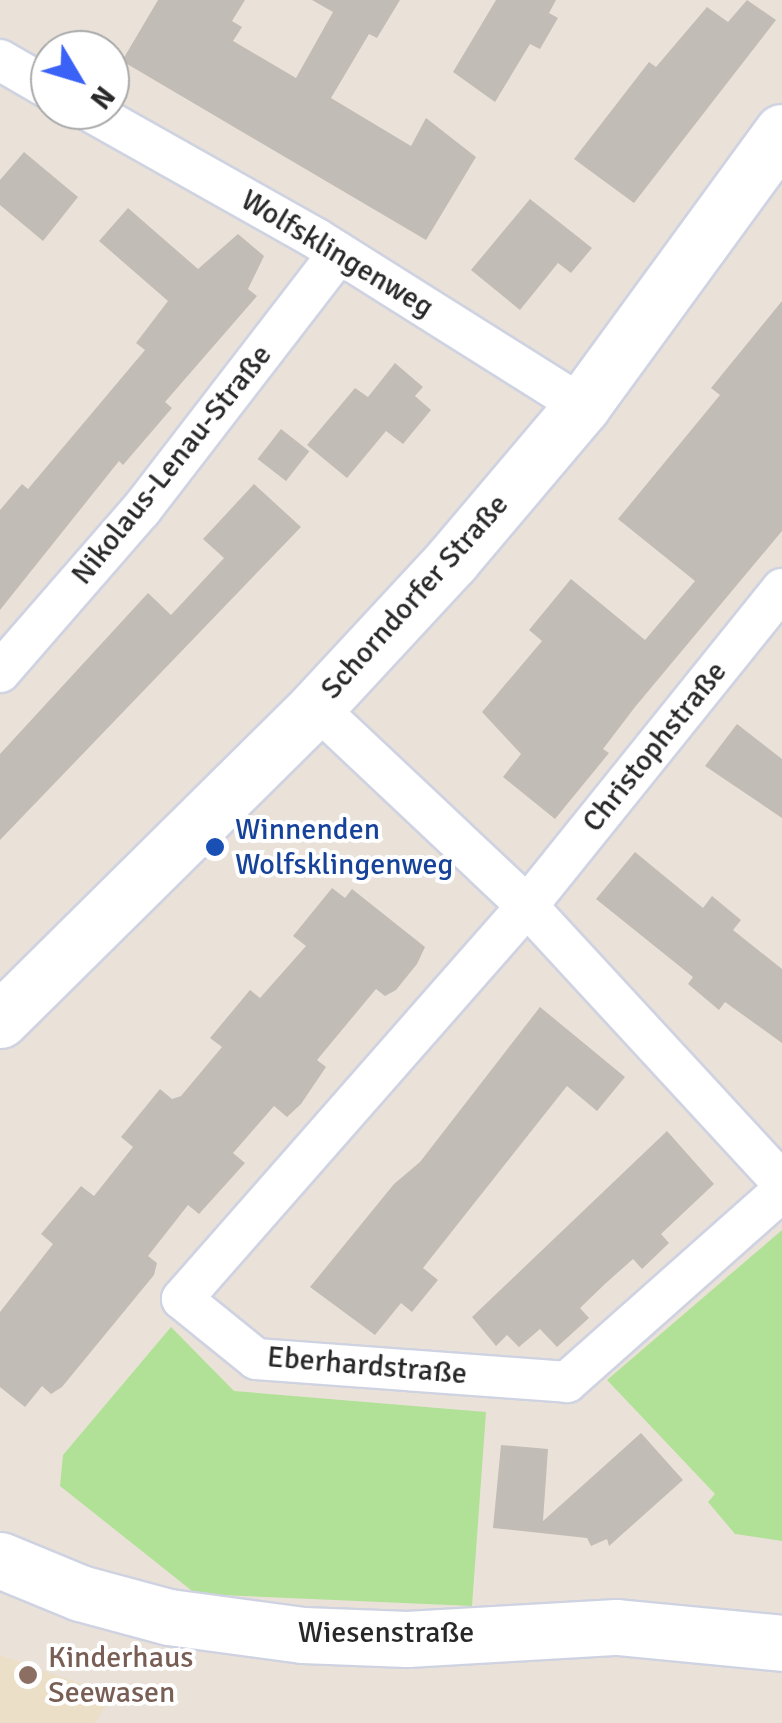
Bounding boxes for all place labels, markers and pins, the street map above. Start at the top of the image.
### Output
place label: Winnenden Wolfsklingenweg [235,812,453,882]
marker: Winnenden Wolfsklingenweg [204,836,226,858]
place label: Kinderhaus Seewasen [48,1640,193,1710]
marker: Kinderhaus Seewasen [17,1664,39,1686]

